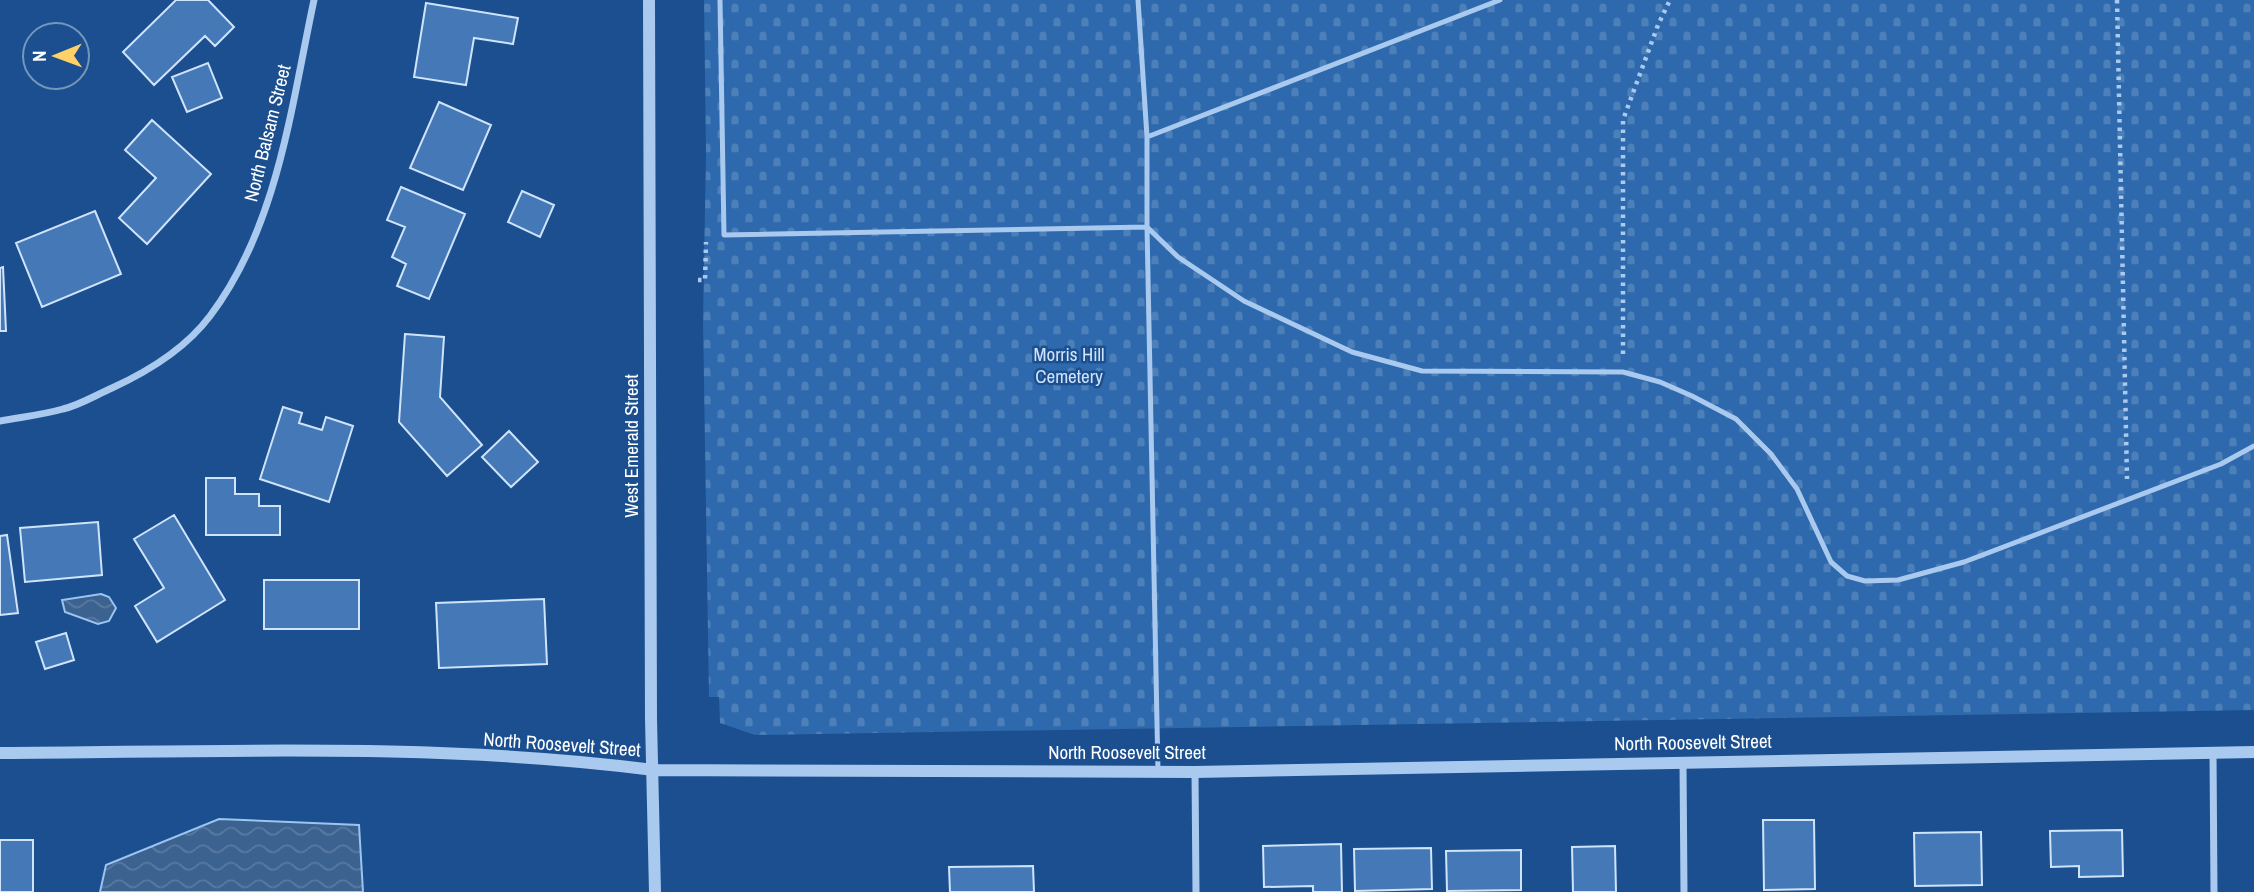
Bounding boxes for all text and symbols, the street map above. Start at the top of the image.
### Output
north arrow [21,21,91,91]
text: N [26,50,52,62]
street label: North Balsam Street [237,61,297,204]
park label: Morris Hill Cemetery [1034,341,1104,389]
street label: West Emerald Street [618,374,644,518]
street label: North Roosevelt Street [482,726,642,763]
street label: North Roosevelt Street [1614,728,1773,756]
street label: North Roosevelt Street [1048,739,1206,765]

